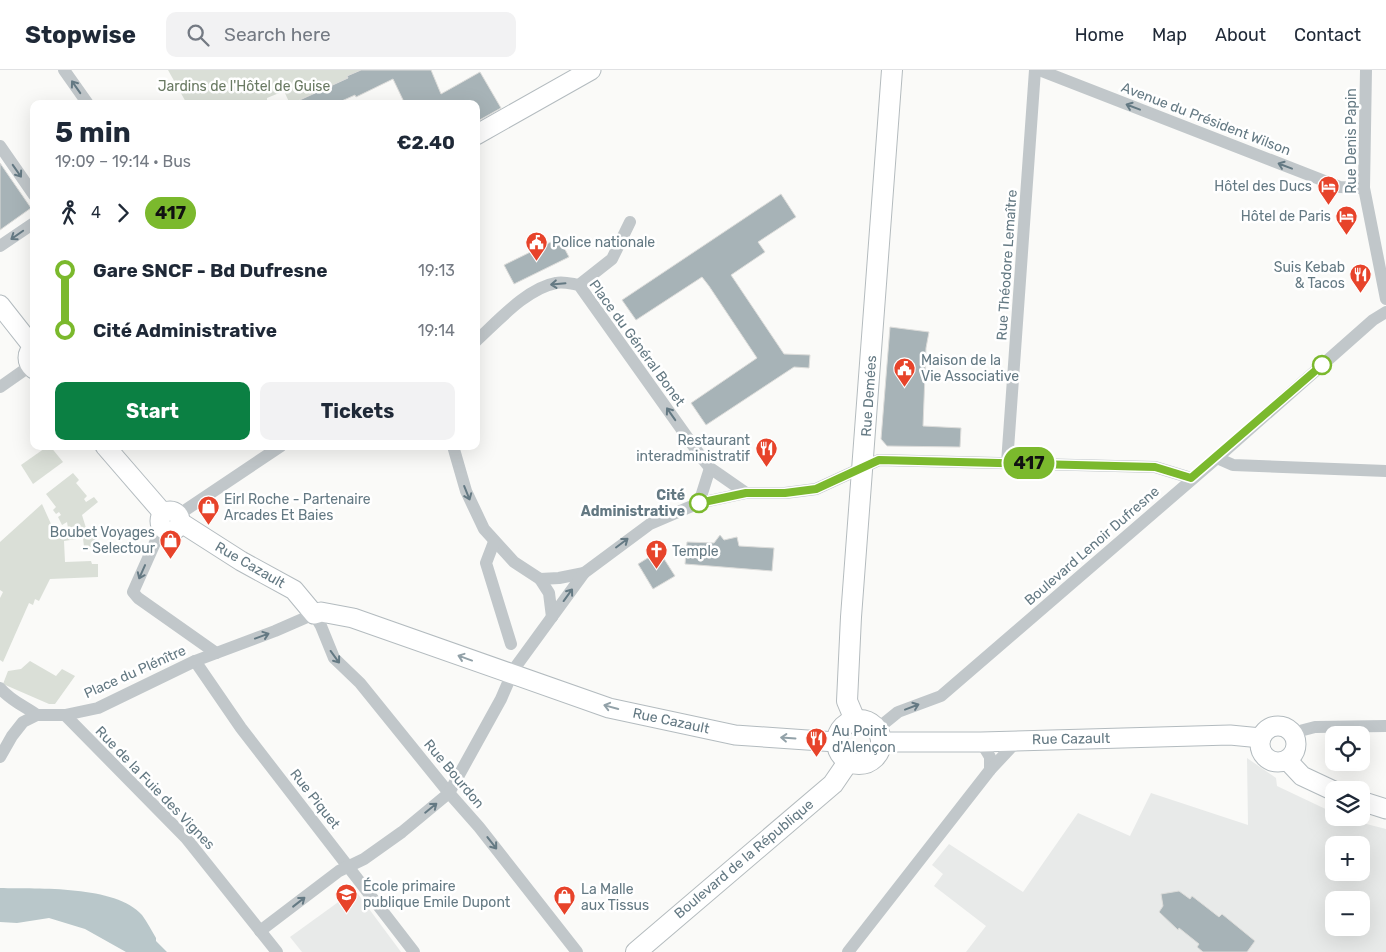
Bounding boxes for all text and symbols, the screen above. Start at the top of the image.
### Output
search box [166,12,516,57]
text: Stopwise [25,21,136,49]
icon: search [184,21,212,49]
text: Search here [224,23,331,46]
text: Home [1075,24,1124,46]
text: Map [1152,24,1187,46]
text: About [1215,24,1266,46]
text: Contact [1294,24,1361,46]
park label: Jardins de l'Hôtel de Guise [158,78,330,95]
street label: Avenue du Président Wilson [1119,79,1293,159]
one-way arrow [71,80,81,94]
street label: Rue Denis Papin [1343,88,1360,194]
one-way arrow [1126,102,1141,111]
text: 5 min [55,116,131,149]
text: €2.40 [397,131,455,154]
text: 19:09 – 19:14 · Bus [55,152,191,171]
one-way arrow [1278,160,1293,170]
one-way arrow [12,164,22,178]
hotel icon: Hôtel des Ducs [1316,174,1340,205]
place label: Hôtel des Ducs [1214,178,1312,195]
street label: Rue Théodore Lemaître [993,189,1021,341]
icon: walk [55,199,83,227]
icon: forward [109,199,137,227]
text: 417 [155,202,186,224]
text: 4 [91,203,101,222]
hotel icon: Hôtel de Paris [1335,204,1359,235]
place label: Hôtel de Paris [1241,208,1331,225]
one-way arrow [10,230,24,240]
public building icon: Police nationale [524,230,548,261]
place label: Police nationale [552,234,655,251]
text: Gare SNCF - Bd Dufresne [93,259,327,282]
place label: Suis Kebab & Tacos [1274,259,1345,292]
text: 19:13 [418,261,455,280]
restaurant icon: Suis Kebab & Tacos [1349,263,1373,294]
street label: Place du Général Bonet [585,277,689,410]
one-way arrow [551,279,567,289]
text: Cité Administrative [93,319,277,342]
text: 19:14 [418,321,455,340]
place label: Maison de la Vie Associative [921,352,1019,385]
street label: Rue Demées [858,355,880,437]
unlabelled marker [1312,355,1332,375]
public building icon: Maison de la Vie Associative [893,356,917,387]
button: Start [55,382,250,440]
button: Tickets [260,382,455,440]
one-way arrow [666,408,676,422]
place label: Restaurant interadministratif [636,432,751,465]
restaurant icon: Restaurant interadministratif [754,436,778,467]
line badge: 417 [1000,447,1058,479]
text: 417 [1013,452,1045,474]
street label: Boulevard Lenoir Dufresne [1021,483,1163,609]
one-way arrow [463,485,473,500]
place label: Cité Administrative [581,487,685,520]
place label: Eirl Roche - Partenaire Arcades Et Baies [224,491,371,524]
marker: Cité Administrative [689,493,709,513]
shop icon: Eirl Roche - Partenaire Arcades Et Baies [196,495,220,526]
place label: Boubet Voyages - Selectour [50,524,156,557]
shop icon: Boubet Voyages - Selectour [159,528,183,559]
street label: Rue Cazault [212,538,289,592]
one-way arrow [615,538,628,549]
church icon: Temple [644,539,668,570]
place label: Temple [672,543,719,560]
one-way arrow [137,564,147,579]
one-way arrow [563,588,573,602]
one-way arrow [254,631,269,640]
street label: Place du Plénître [81,642,189,702]
one-way arrow [330,650,340,664]
one-way arrow [458,653,473,662]
one-way arrow [603,702,619,712]
one-way arrow [904,702,919,711]
street label: Rue Cazault [631,705,711,738]
street label: Rue de la Fuie des Vignes [92,723,218,853]
place label: Au Point d'Alençon [832,723,896,756]
map controls [1325,726,1370,936]
button: locate [1325,726,1370,771]
restaurant icon: Au Point d'Alençon [804,727,828,758]
street label: Rue Cazault [1032,730,1111,748]
one-way arrow [780,734,796,743]
street label: Rue Bourdon [420,736,488,812]
street label: Rue Piquet [286,766,344,833]
button: layers [1325,781,1370,826]
street label: Boulevard de la République [671,796,817,922]
one-way arrow [424,803,437,814]
button: + [1325,836,1370,881]
one-way arrow [486,837,497,850]
place label: École primaire publique Emile Dupont [363,877,511,911]
place label: La Malle aux Tissus [581,881,649,914]
school or university icon: École primaire publique Emile Dupont [335,882,359,913]
shop icon: La Malle aux Tissus [553,885,577,916]
button: − [1325,891,1370,936]
one-way arrow [292,897,306,907]

